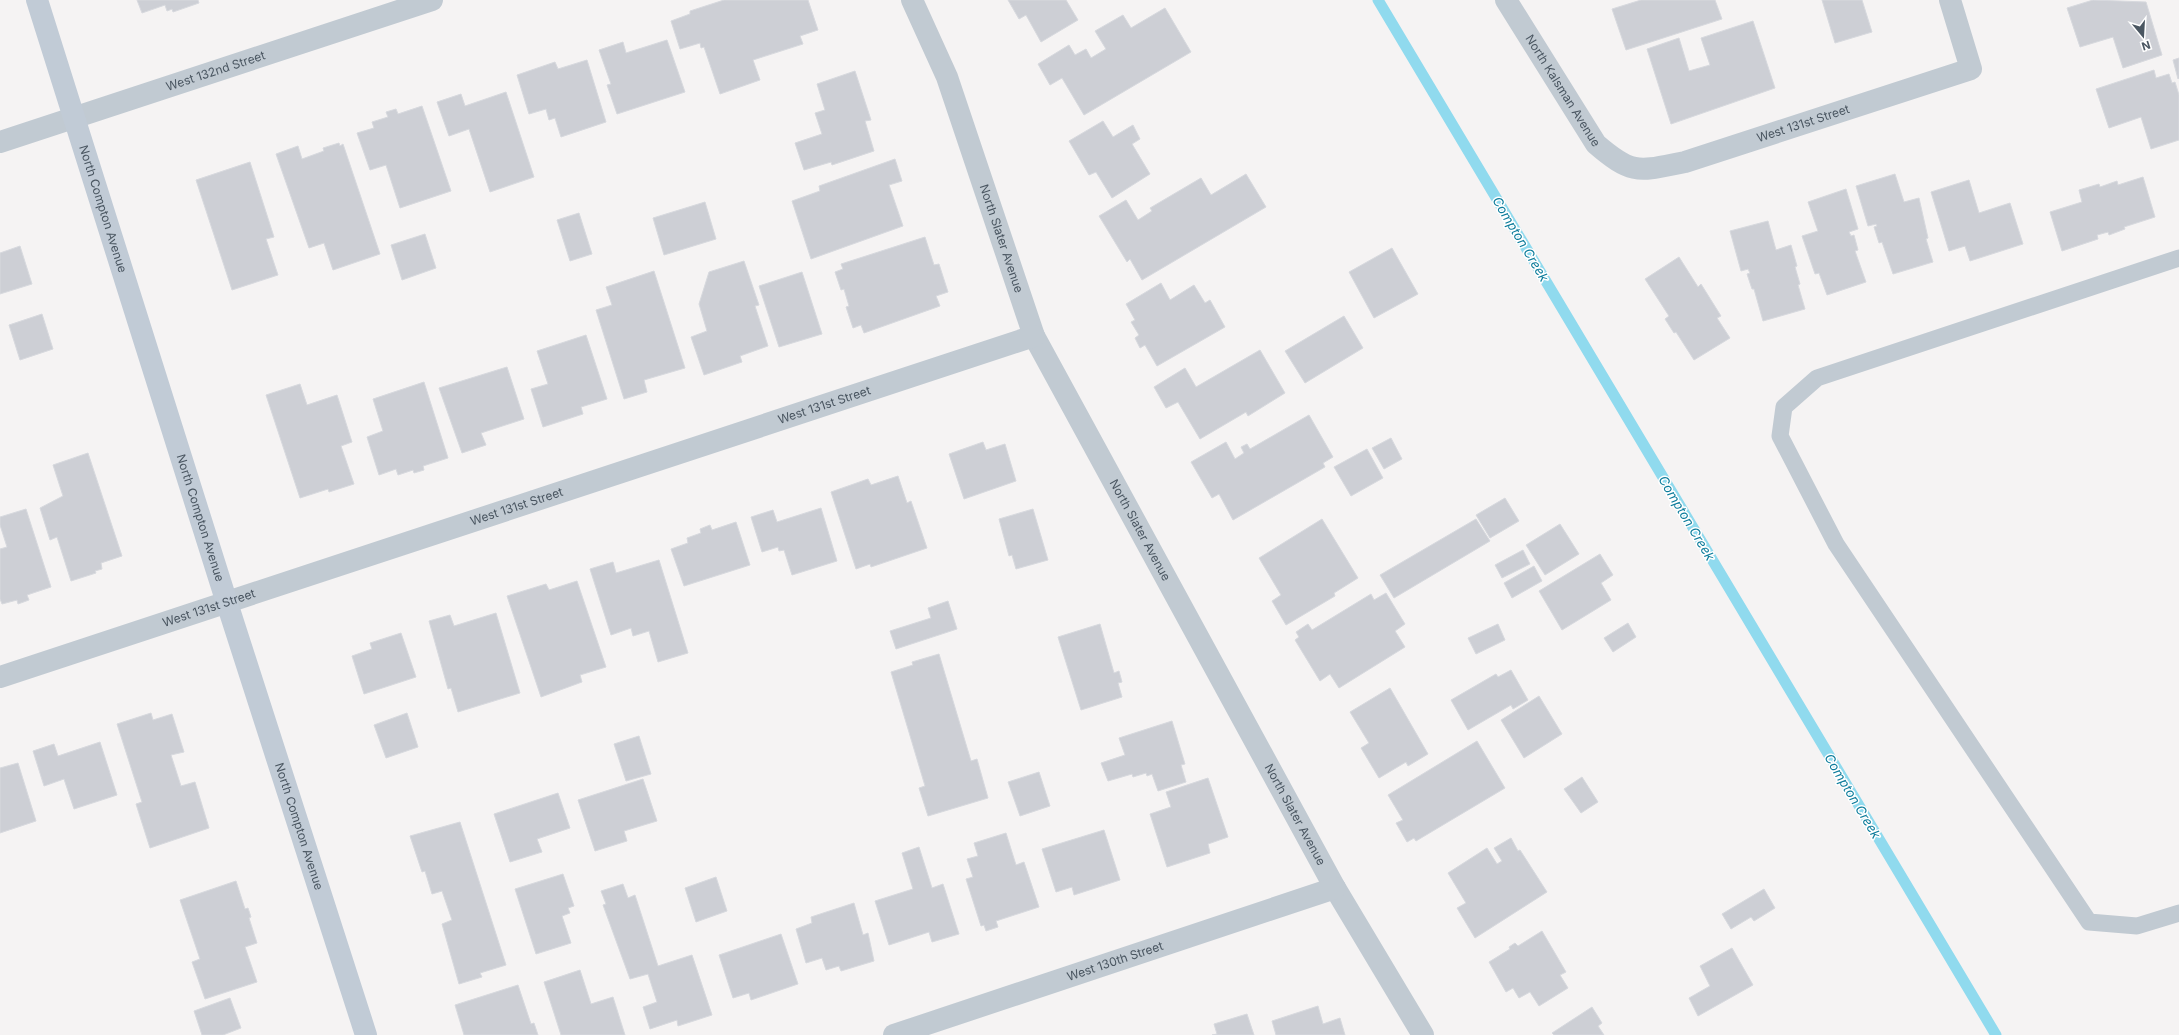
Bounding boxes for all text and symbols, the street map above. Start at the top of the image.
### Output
north arrow [2123,16,2163,56]
street label: North Kalsman Avenue [1522,32,1604,149]
text: N [2140,38,2152,53]
street label: West 132nd Street [164,47,267,94]
street label: West 131st Street [1755,101,1851,145]
street label: North Compton Avenue [76,143,130,274]
street label: North Slater Avenue [977,182,1027,295]
water label: Compton Creek [1489,194,1553,285]
street label: West 131st Street [776,382,872,427]
street label: North Compton Avenue [174,452,228,583]
water label: Compton Creek [1655,473,1719,564]
street label: North Slater Avenue [1107,476,1174,583]
street label: West 131st Street [468,484,565,528]
street label: West 131st Street [161,585,257,630]
water label: Compton Creek [1821,751,1885,842]
street label: North Compton Avenue [272,761,327,892]
street label: North Slater Avenue [1262,761,1329,868]
street label: West 130th Street [1065,938,1165,984]

